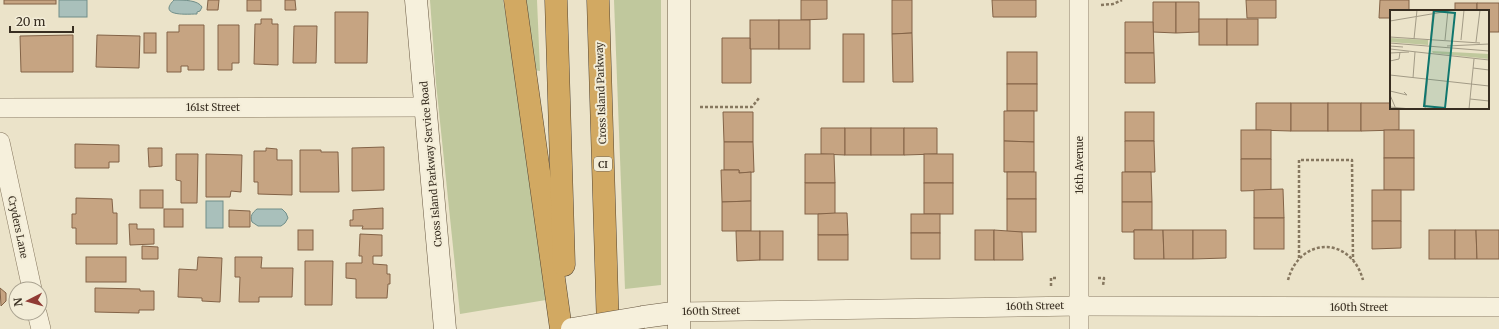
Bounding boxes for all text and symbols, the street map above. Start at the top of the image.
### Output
scale bar [10,8,73,34]
inset map [1390,10,1489,109]
text: 20 m [16,14,45,29]
street label: Cross Island Parkway [593,42,609,144]
street label: Cross Island Parkway Service Road [417,81,445,247]
street label: 161st Street [186,101,240,114]
street label: 16th Avenue [1073,136,1086,194]
road number: CI [594,157,612,171]
street label: Cryders Lane [5,195,31,259]
north arrow [8,281,48,321]
text: N [11,297,25,307]
street label: 160th Street [1006,299,1064,313]
street label: 160th Street [1330,301,1388,314]
street label: 160th Street [682,304,740,318]

